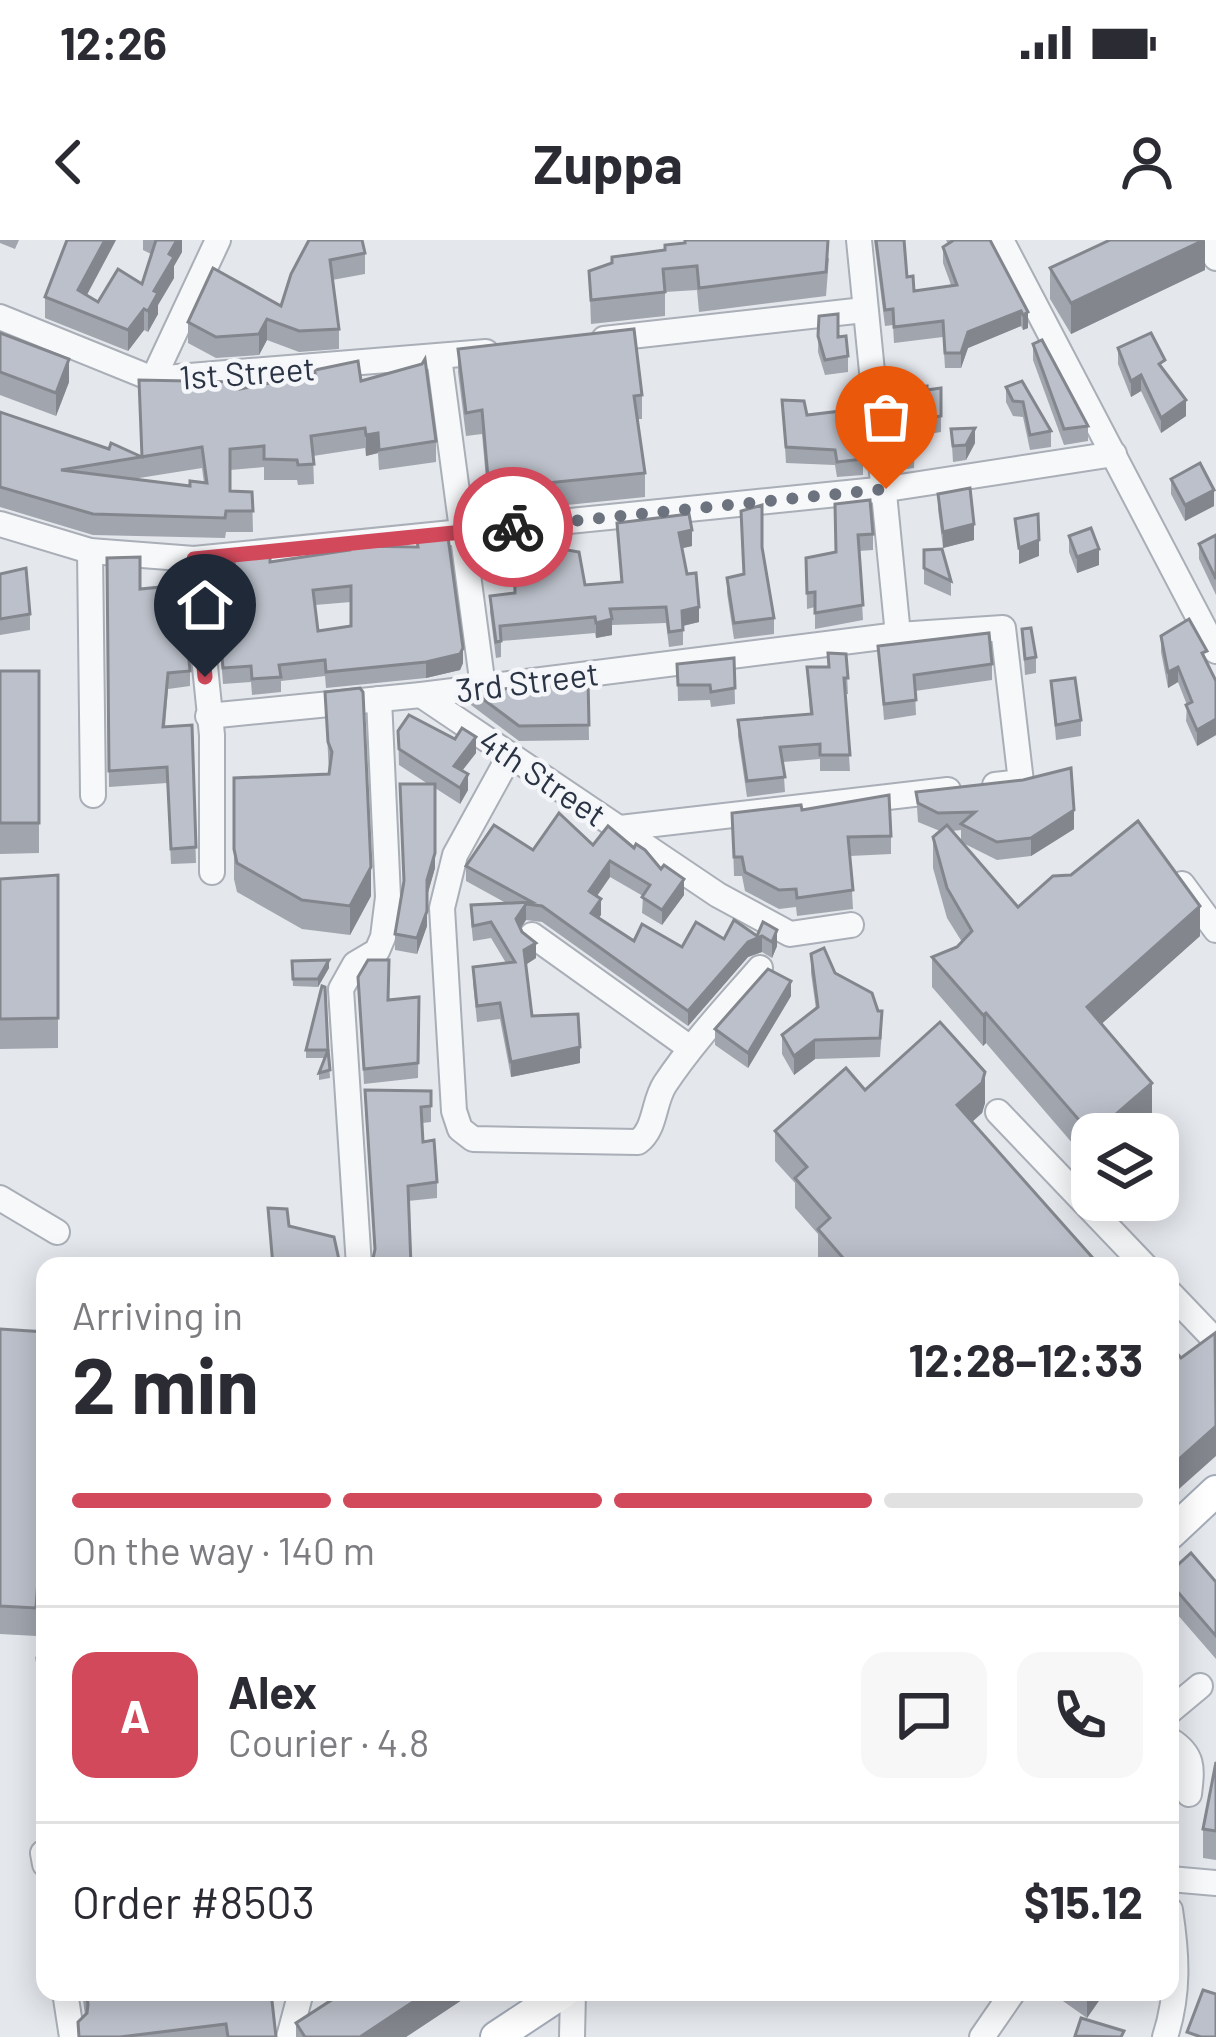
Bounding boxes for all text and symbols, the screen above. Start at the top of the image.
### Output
text: 12:26 [60,15,167,69]
icon: back [36,129,102,195]
icon: person [1114,129,1180,195]
text: Zuppa [533,130,683,195]
street label: 1st Street [178,347,316,397]
pin [835,366,937,489]
icon: bag [853,384,919,450]
courier [453,467,573,587]
icon: bike [480,494,546,560]
pin [154,554,256,677]
icon: home [172,572,238,638]
street label: 3rd Street [453,652,601,710]
street label: 4th Street [472,720,614,834]
map controls [1071,1113,1179,1221]
button: layers [1071,1113,1179,1221]
text: Arriving in [72,1291,243,1338]
text: 12:28–12:33 [908,1332,1143,1386]
text: 2 min [72,1336,259,1430]
text: On the way · 140 m [72,1526,375,1573]
button: chat [861,1652,987,1778]
button: phone [1017,1652,1143,1778]
text: Alex [228,1664,317,1718]
text: A [120,1688,150,1742]
text: Courier · 4.8 [228,1718,429,1765]
text: Order #8503 [72,1874,315,1928]
text: $15.12 [1024,1874,1143,1928]

